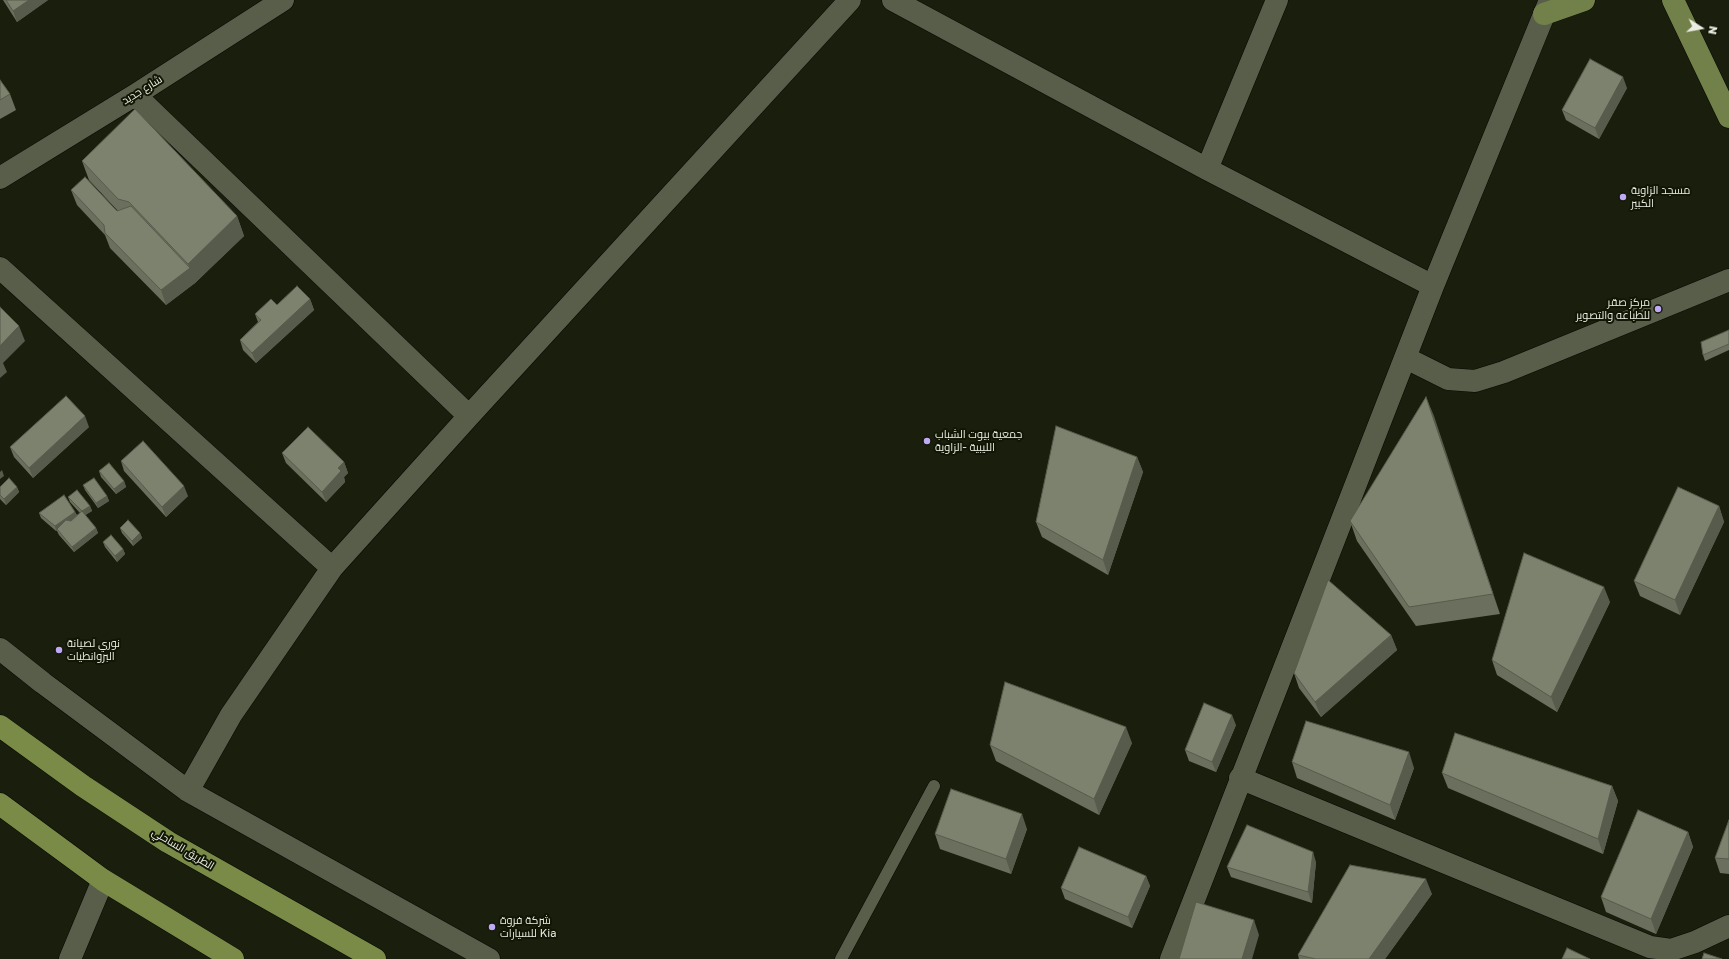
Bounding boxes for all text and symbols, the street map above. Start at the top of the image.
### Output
north arrow [1681,8,1721,48]
text: N [1706,25,1720,36]
street label: شارع جديد [119,73,165,107]
place label: مسجد الزاوية الكبير [1631,184,1690,210]
marker: مسجد الزاوية الكبير [1618,192,1628,202]
place label: مركز صقر للطباعه والتصوير [1576,296,1650,322]
marker: مركز صقر للطباعه والتصوير [1653,304,1663,314]
place label: جمعية بيوت الشباب الليبية -الزاوية [935,428,1022,454]
marker: جمعية بيوت الشباب الليبية -الزاوية [922,436,932,446]
place label: نوري لصيانة البروانطيات [67,637,120,663]
marker: نوري لصيانة البروانطيات [54,645,64,655]
street label: الطريق الساحلي [149,825,217,873]
place label: شركة فروة للسيارات Kia [500,914,556,940]
marker: شركة فروة للسيارات Kia [487,922,497,932]

